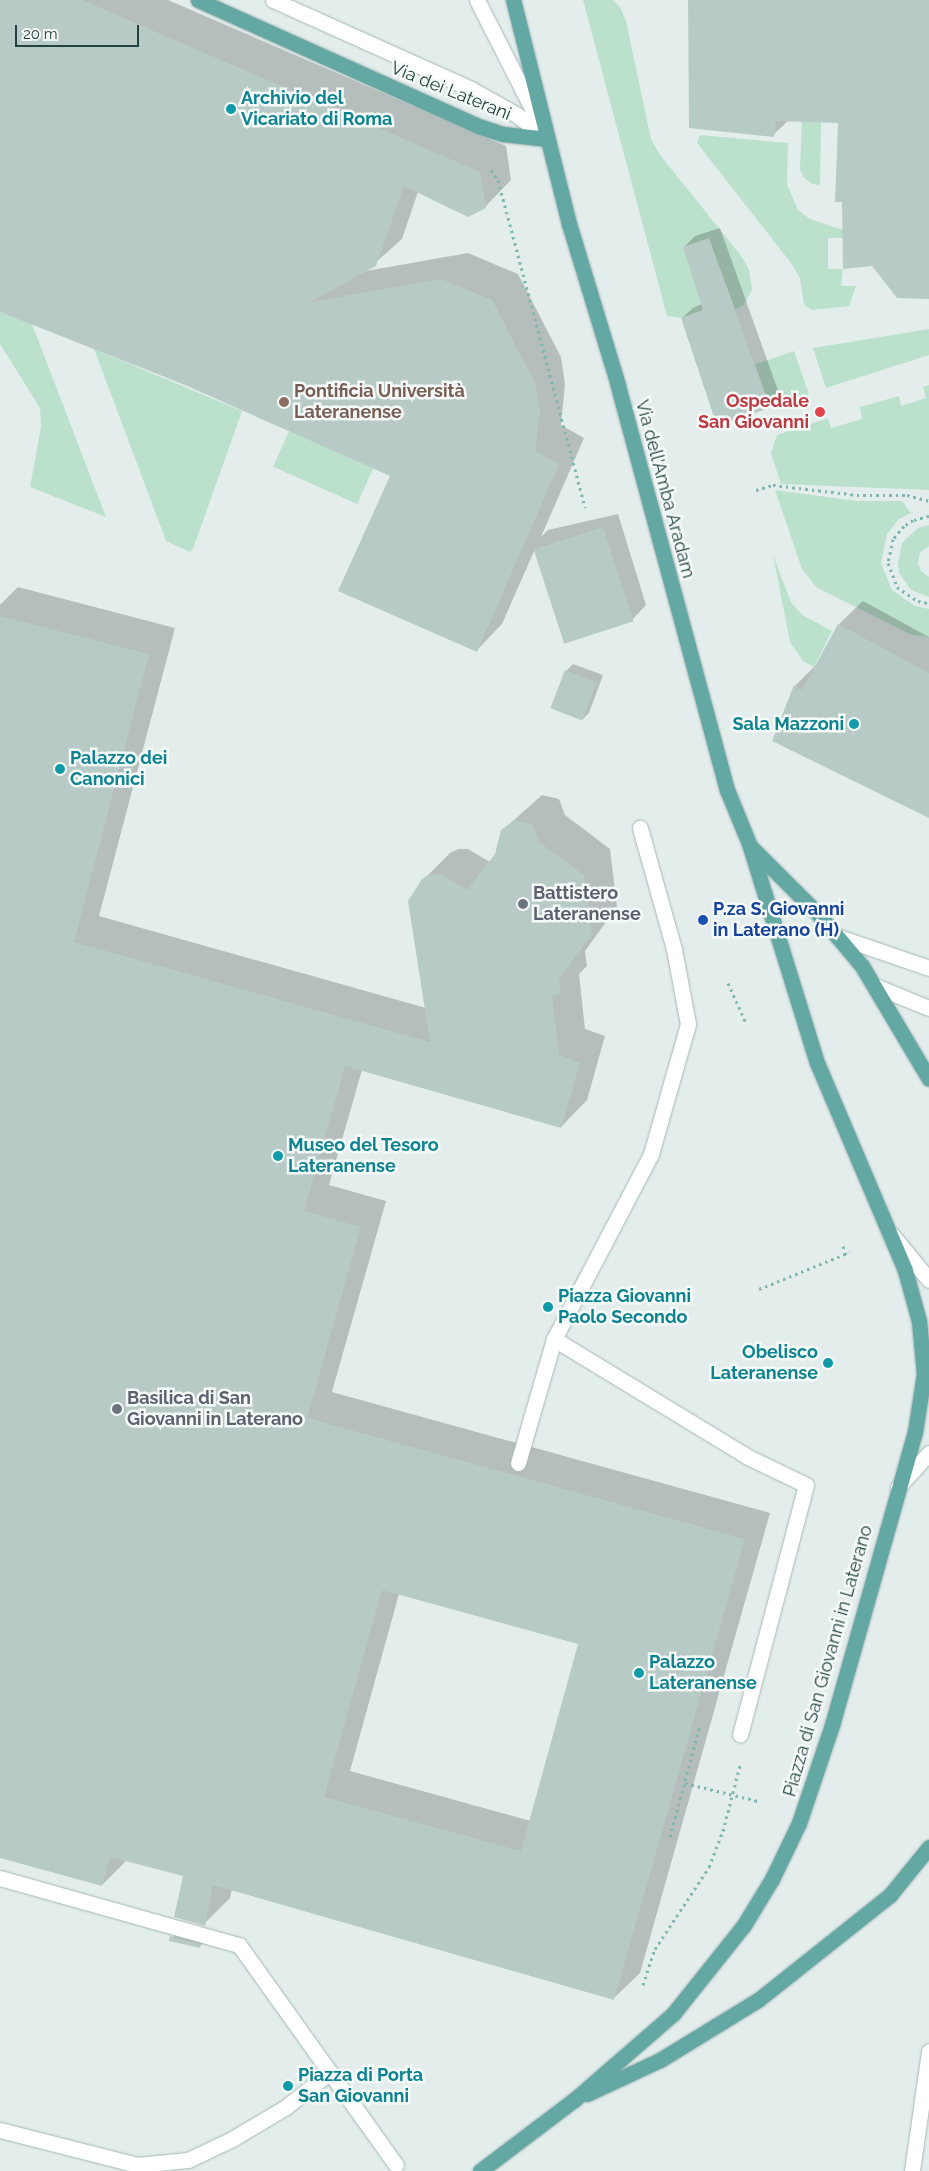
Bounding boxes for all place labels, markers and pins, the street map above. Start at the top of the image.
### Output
place label: Archivio del Vicariato di Roma [241,88,392,130]
marker: Archivio del Vicariato di Roma [225,103,237,115]
place label: Pontificia Università Lateranense [294,381,465,424]
place label: Ospedale San Giovanni [698,391,809,434]
marker: Pontificia Università Lateranense [278,396,290,408]
marker: Ospedale San Giovanni [813,405,827,419]
place label: Sala Mazzoni [733,713,844,735]
marker: Sala Mazzoni [848,718,860,730]
place label: Palazzo dei Canonici [70,748,167,791]
marker: Palazzo dei Canonici [54,763,66,775]
place label: Battistero Lateranense [533,883,641,926]
marker: Battistero Lateranense [517,898,529,910]
place label: P.za S. Giovanni in Laterano (H) [713,899,844,942]
marker: P.za S. Giovanni in Laterano (H) [697,914,709,926]
place label: Museo del Tesoro Lateranense [288,1135,440,1178]
marker: Museo del Tesoro Lateranense [272,1150,284,1162]
place label: Piazza Giovanni Paolo Secondo [558,1286,691,1328]
marker: Piazza Giovanni Paolo Secondo [542,1301,554,1313]
place label: Obelisco Lateranense [710,1342,818,1385]
marker: Obelisco Lateranense [822,1357,834,1369]
place label: Basilica di San Giovanni in Laterano [127,1388,303,1430]
marker: Basilica di San Giovanni in Laterano [111,1403,123,1415]
place label: Palazzo Lateranense [649,1652,757,1695]
marker: Palazzo Lateranense [633,1667,645,1679]
place label: Piazza di Porta San Giovanni [298,2065,423,2108]
marker: Piazza di Porta San Giovanni [282,2080,294,2092]

